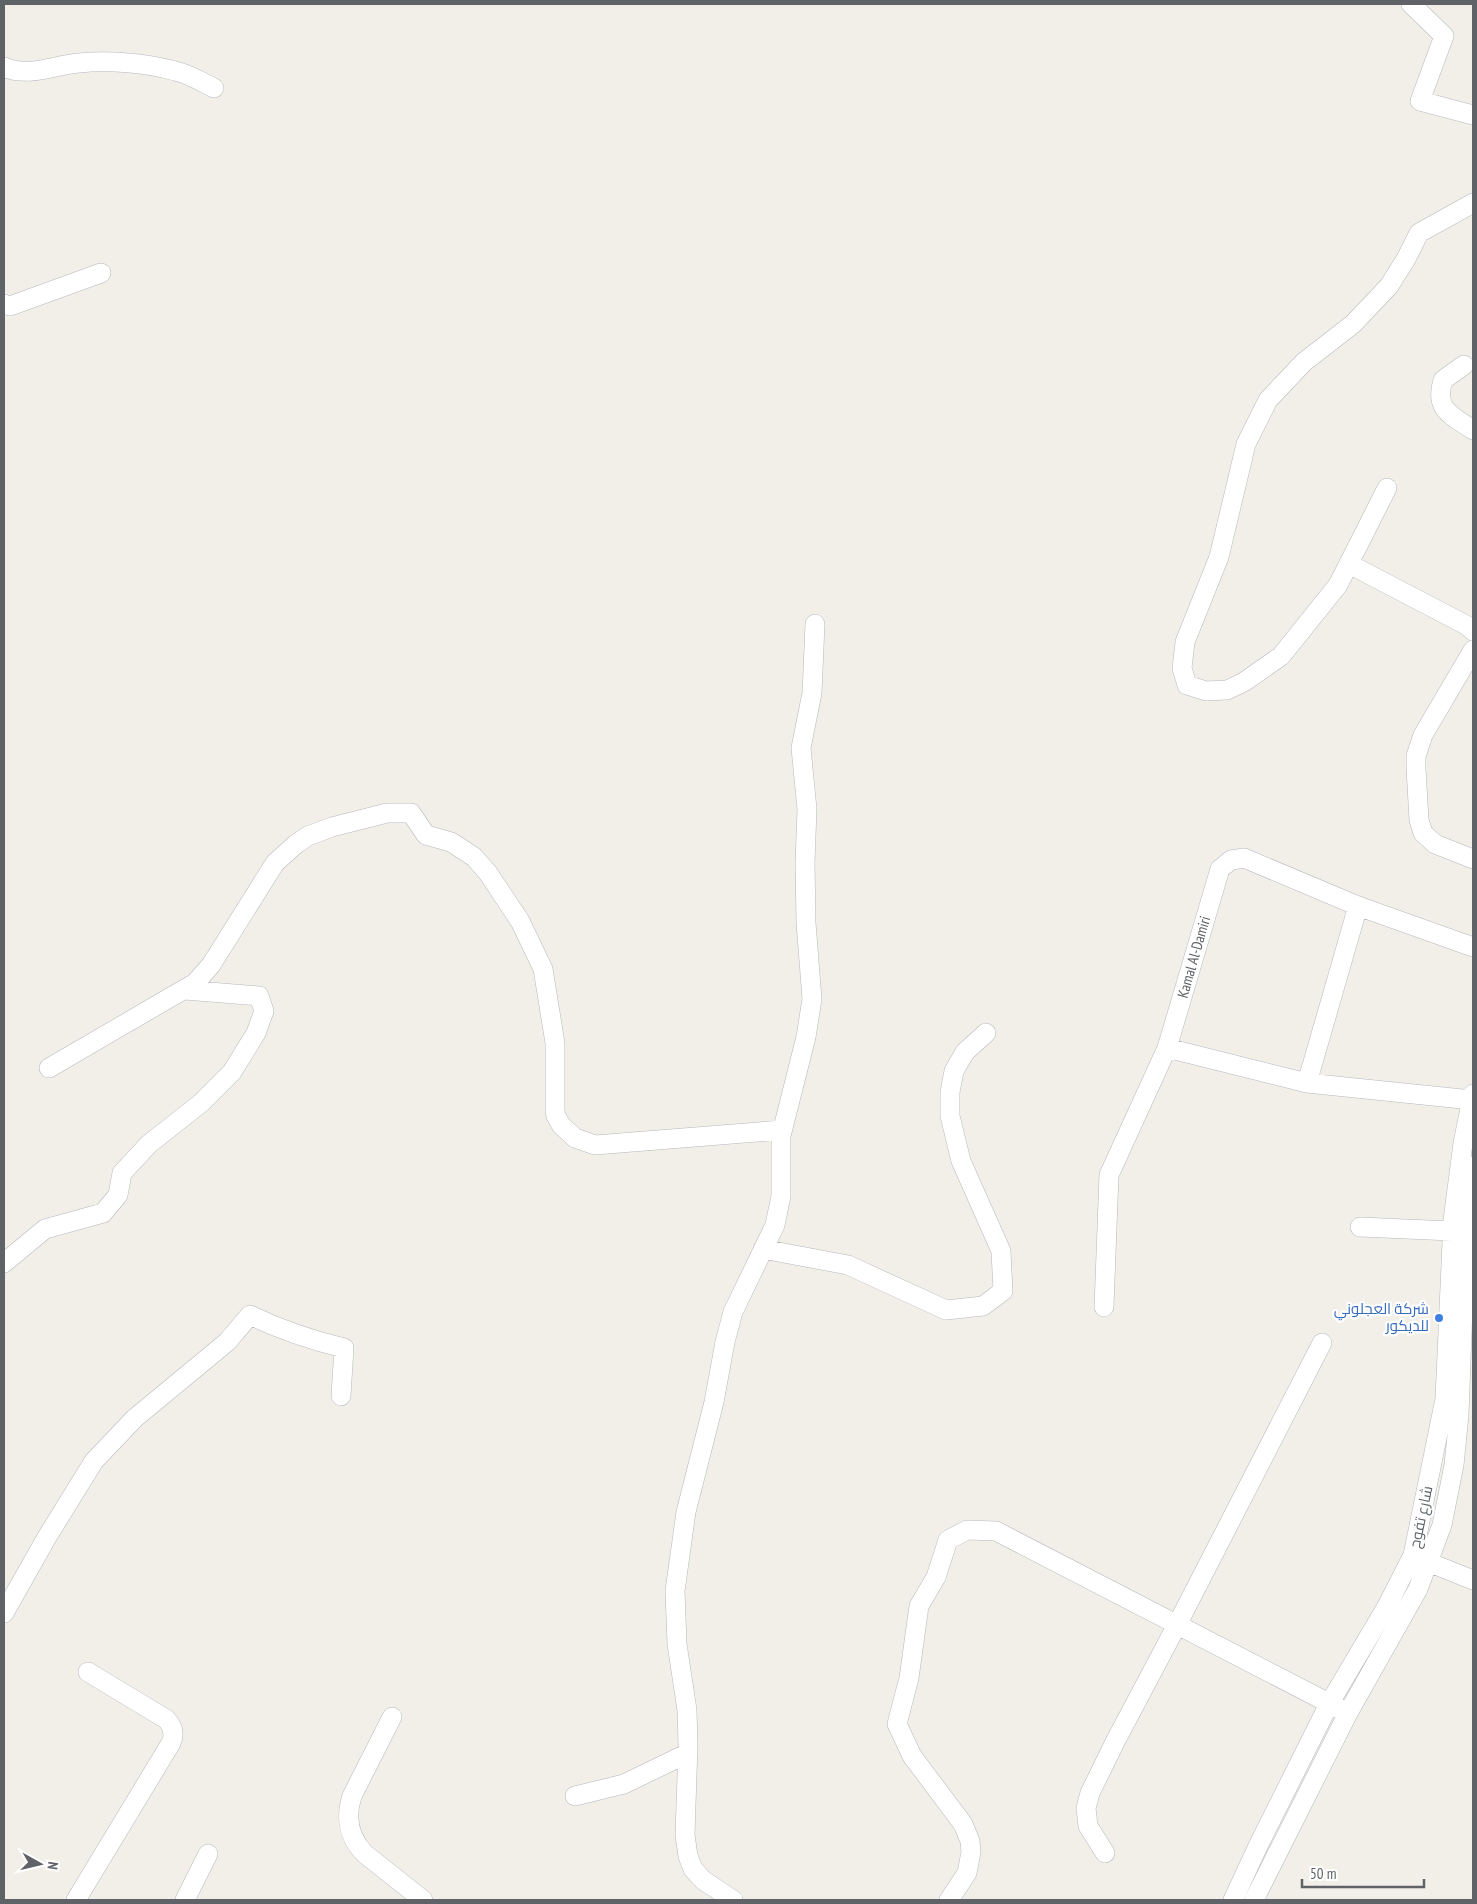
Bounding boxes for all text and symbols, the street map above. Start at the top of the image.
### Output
street label: Kamal Al-Damiri [1173,914,1214,1000]
place label: شركة العجلوني للديكور [1334,1299,1429,1335]
marker: شركة العجلوني للديكور [1433,1312,1445,1324]
street label: شارع تفوح [1405,1484,1438,1550]
north arrow [15,1839,65,1889]
scale bar [1302,1856,1424,1888]
text: N [43,1861,62,1871]
text: 50 m [1310,1864,1336,1883]

